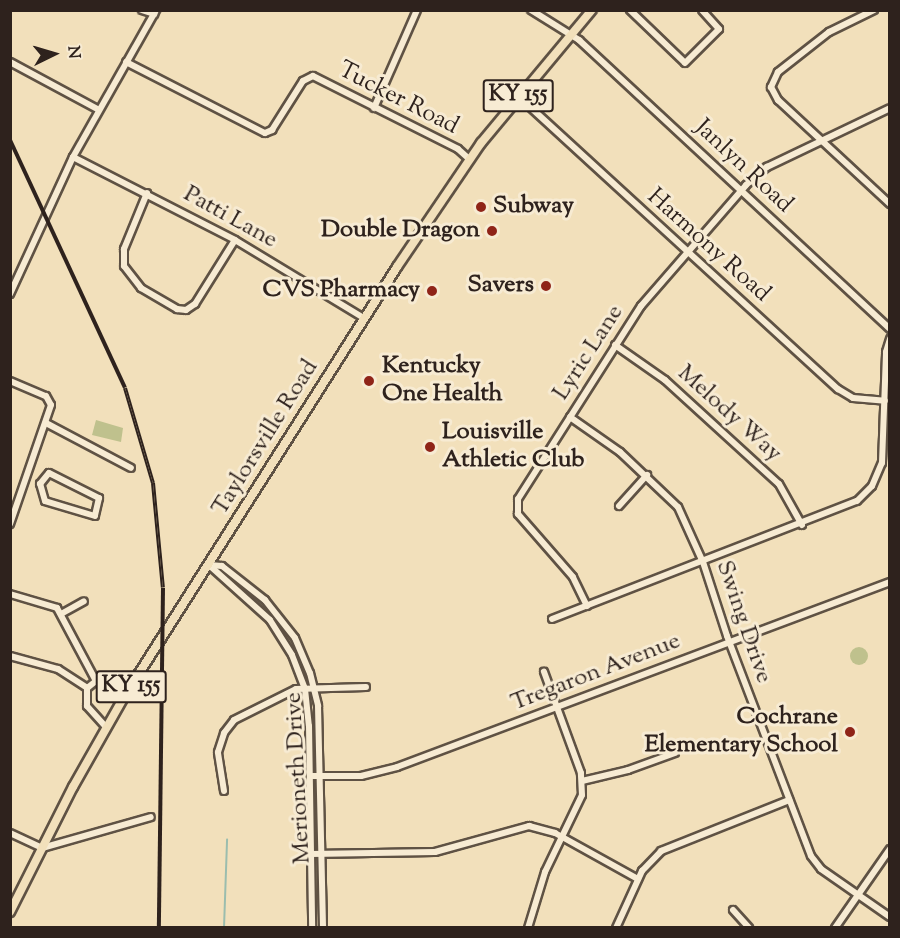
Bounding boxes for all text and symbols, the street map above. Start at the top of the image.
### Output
north arrow [24,24,84,84]
text: N [60,45,84,60]
street label: Tucker Road [333,56,463,142]
road number: KY 155 [482,77,554,115]
street label: Janlyn Road [688,114,798,220]
street label: Patti Lane [178,180,282,256]
street label: Harmony Road [640,183,776,309]
place label: Subway [493,193,574,221]
marker: Subway [474,200,488,214]
place label: Double Dragon [321,217,480,245]
marker: Double Dragon [485,224,499,238]
place label: Savers [467,272,534,300]
place label: CVS Pharmacy [262,277,420,305]
marker: Savers [539,279,553,293]
marker: CVS Pharmacy [425,284,439,298]
street label: Lyric Lane [547,300,631,406]
place label: Kentucky One Health [382,353,503,409]
street label: Taylorsville Road [207,355,325,521]
street label: Melody Way [671,360,787,468]
marker: Kentucky One Health [360,372,378,390]
place label: Louisville Athletic Club [442,419,584,475]
marker: Louisville Athletic Club [423,440,437,454]
street label: Swing Drive [709,557,777,687]
street label: Tregaron Avenue [507,627,685,719]
road number: KY 155 [95,668,167,706]
street label: Merioneth Drive [280,691,318,865]
place label: Cochrane Elementary School [644,704,838,760]
marker: Cochrane Elementary School [843,725,857,739]

